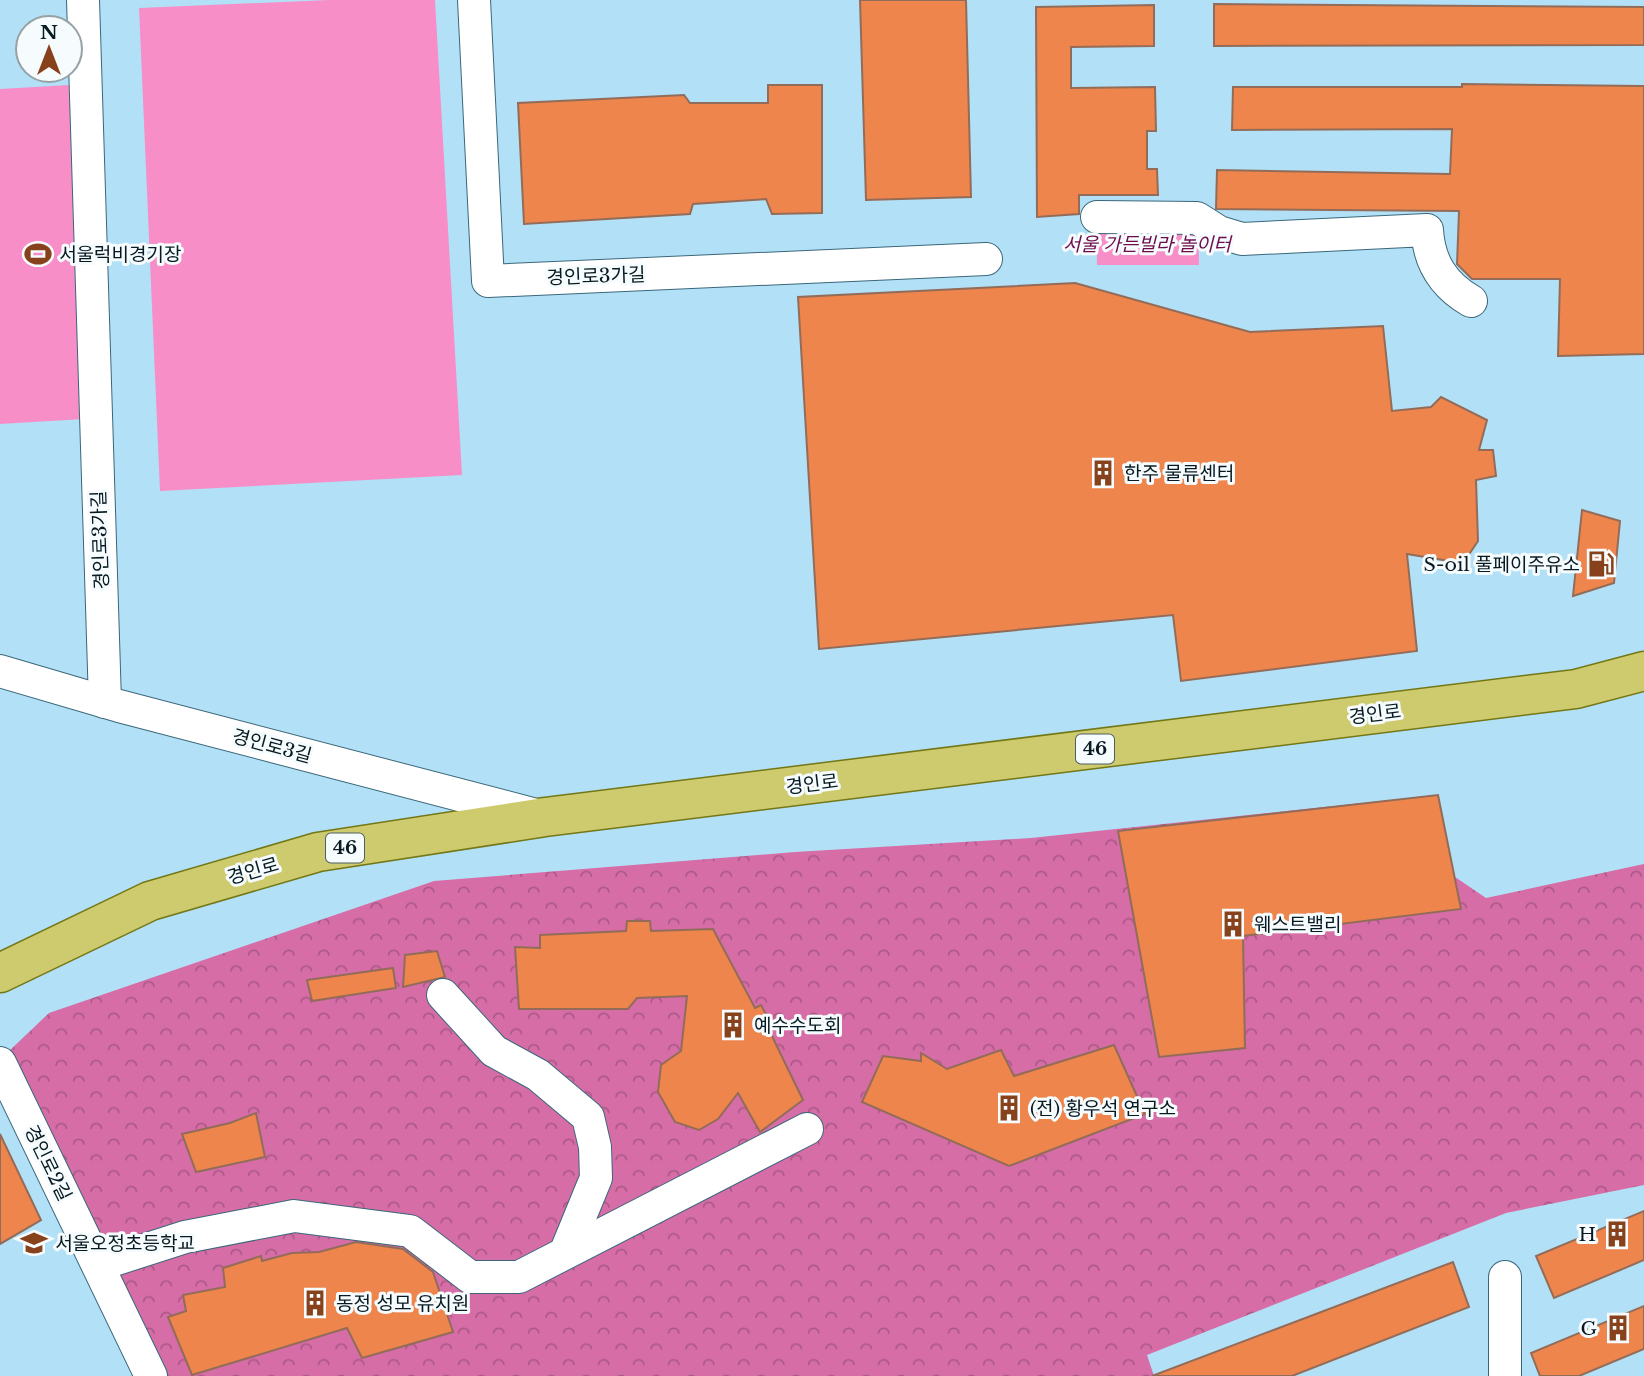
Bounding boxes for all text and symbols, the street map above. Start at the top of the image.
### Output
north arrow [14,14,84,84]
text: N [40,21,58,44]
park label: 서울 가든빌라 놀이터 [1063,233,1233,256]
sports icon: 서울럭비경기장 [23,239,53,269]
place label: 서울럭비경기장 [59,243,181,266]
street label: 경인로3가길 [546,263,646,289]
building icon: 한주 물류센터 [1088,458,1118,488]
place label: 한주 물류센터 [1124,462,1234,485]
street label: 경인로3가길 [87,490,113,590]
fuel station icon: S-oil 풀페이주유소 [1586,549,1616,579]
place label: S-oil 풀페이주유소 [1424,553,1580,576]
street label: 경인로 [1348,699,1402,729]
street label: 경인로3길 [230,724,314,768]
road number: 46 [1076,734,1114,764]
street label: 경인로 [785,769,839,799]
road number: 46 [326,834,364,862]
street label: 경인로 [225,853,281,889]
building icon: 웨스트밸리 [1218,909,1248,939]
place label: 웨스트밸리 [1254,913,1341,936]
building icon: 예수수도회 [718,1010,748,1040]
place label: 예수수도회 [754,1014,841,1037]
building icon: (전) 황우석 연구소 [994,1093,1024,1123]
place label: (전) 황우석 연구소 [1030,1097,1176,1120]
street label: 경인로2길 [20,1121,76,1205]
building icon: H [1602,1219,1632,1249]
place label: H [1578,1223,1596,1246]
school or university icon: 서울오정초등학교 [19,1228,49,1258]
place label: 서울오정초등학교 [55,1232,195,1255]
building icon: 동정 성모 유치원 [300,1288,330,1318]
place label: 동정 성모 유치원 [336,1292,469,1315]
building icon: G [1603,1313,1633,1343]
place label: G [1580,1317,1597,1340]

